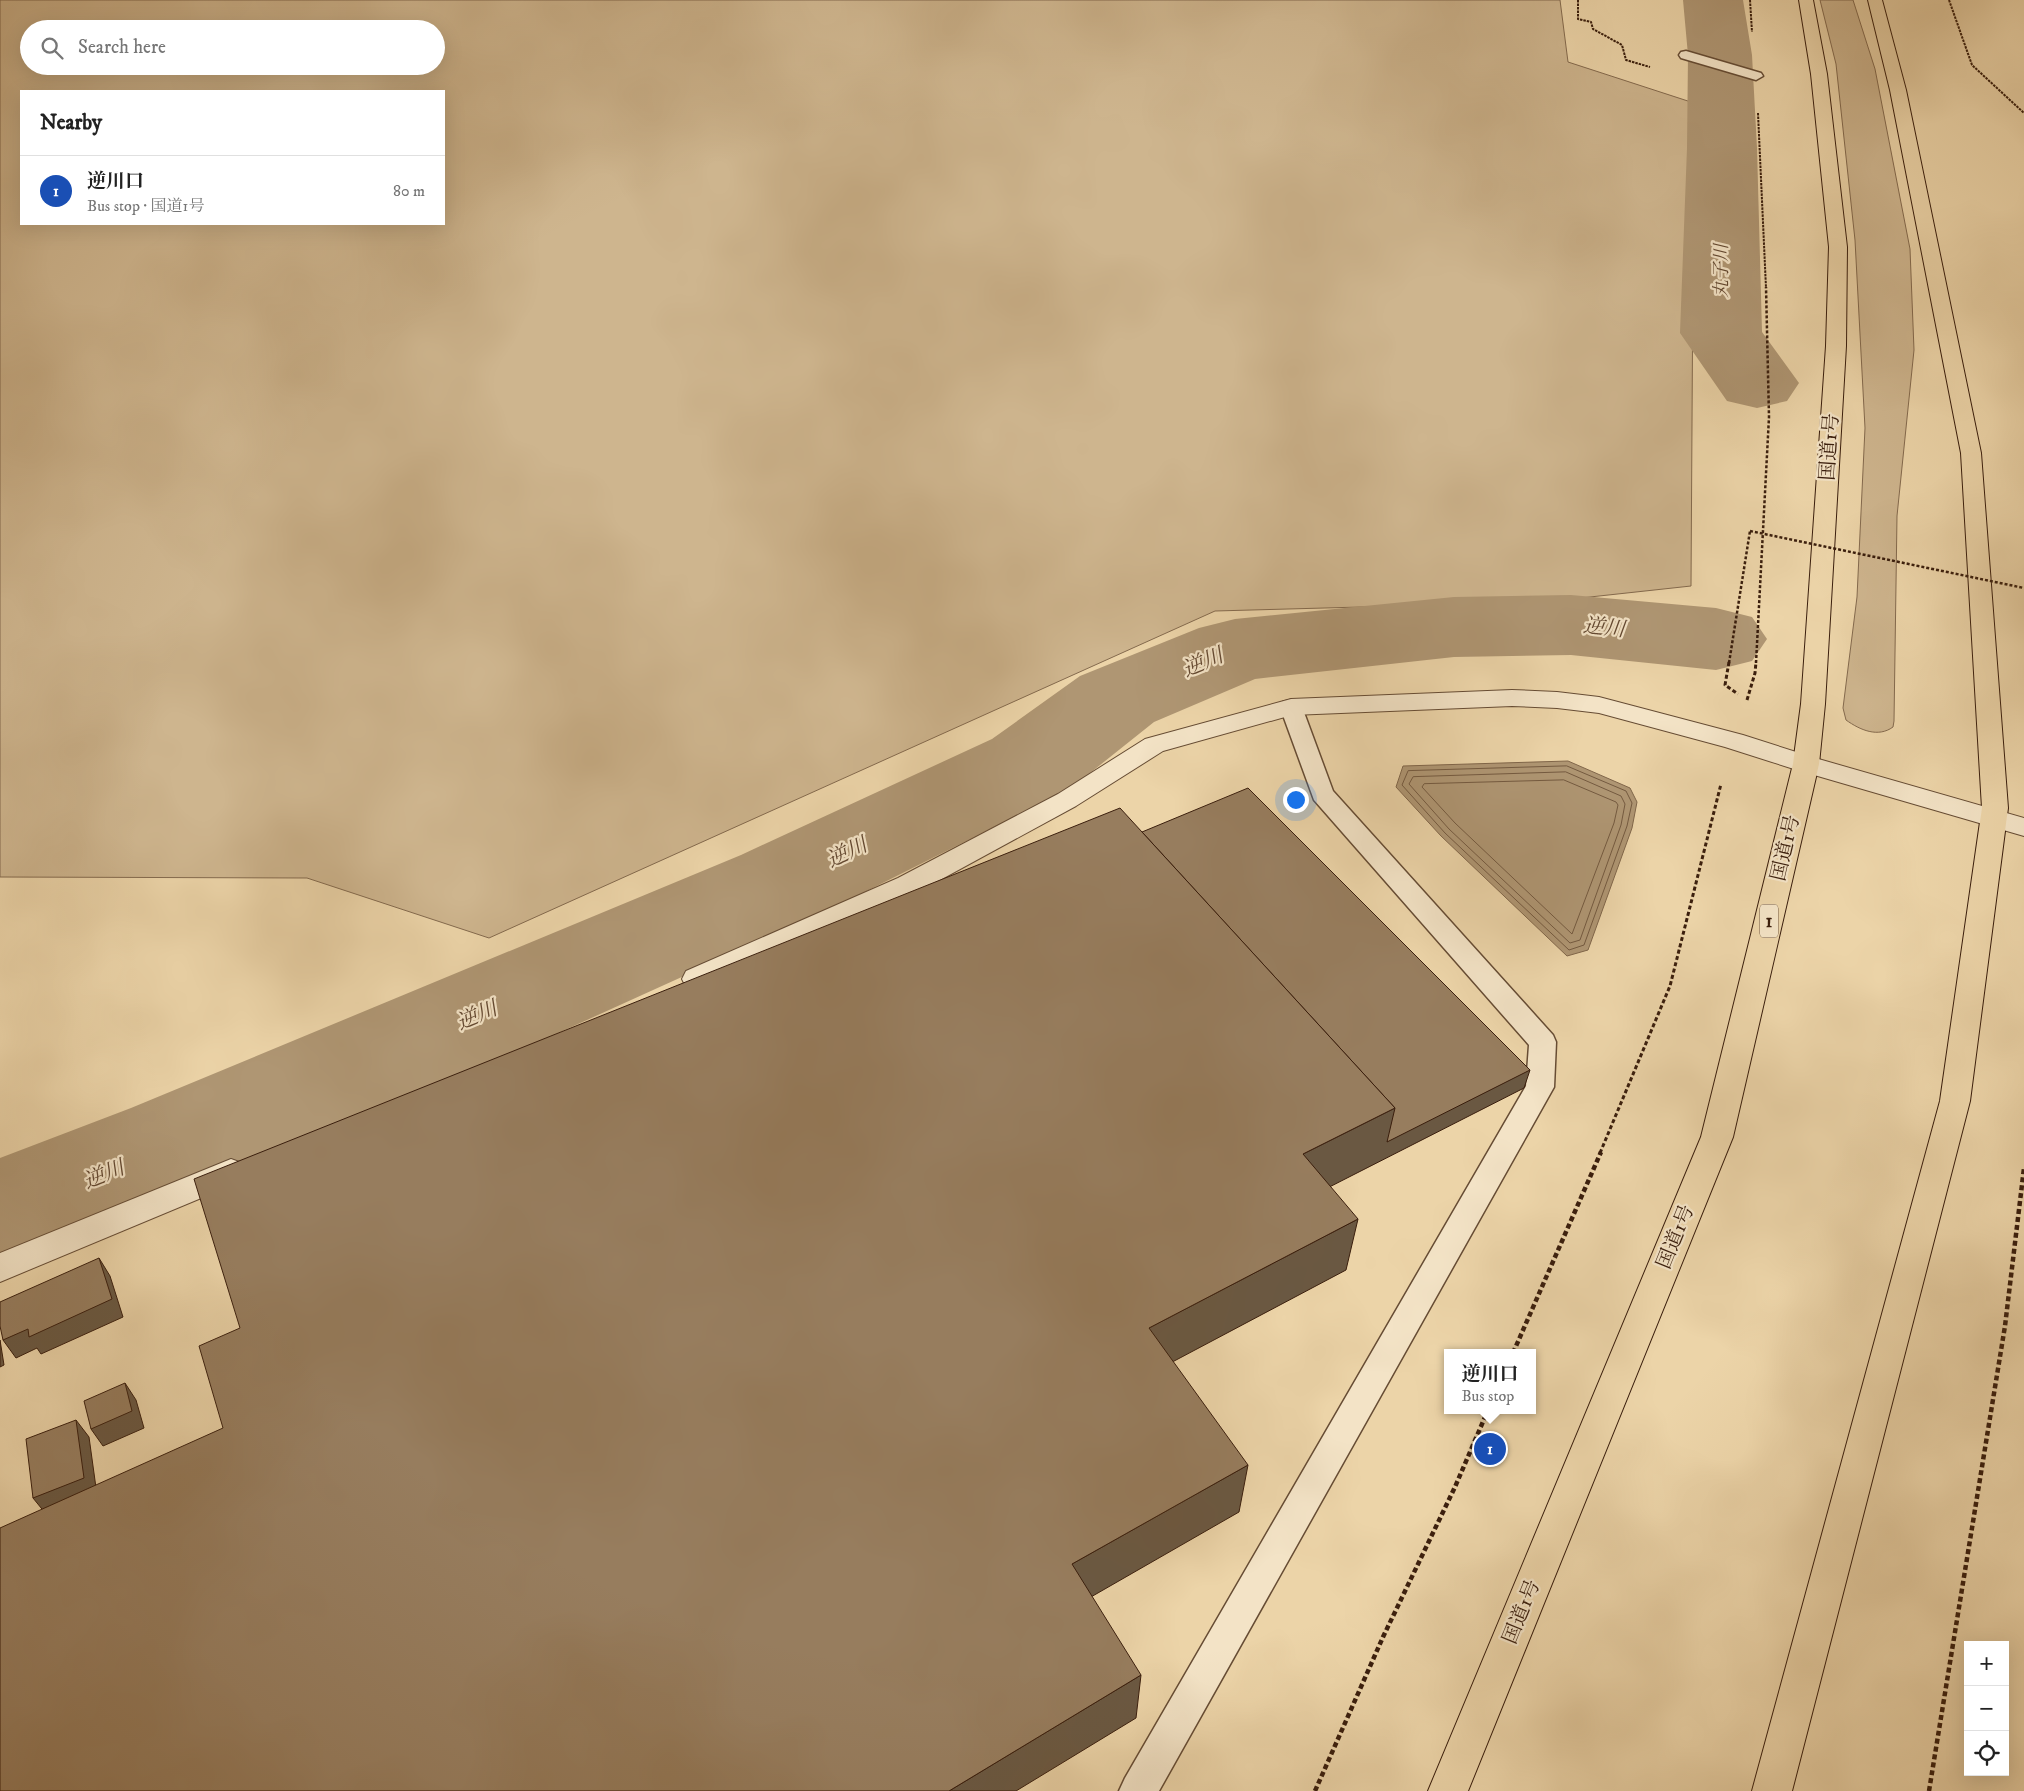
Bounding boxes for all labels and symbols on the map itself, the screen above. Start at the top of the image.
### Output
water label: 丸子川 [1711,242,1733,298]
street label: 国道1号 [1815,413,1845,481]
water label: 逆川 [1582,613,1628,643]
water label: 逆川 [1179,642,1229,683]
your location [1283,787,1309,813]
street label: 国道1号 [1766,812,1806,884]
water label: 逆川 [822,831,873,874]
road number: 1 [1760,904,1778,938]
water label: 逆川 [453,995,503,1036]
water label: 逆川 [80,1154,130,1195]
street label: 国道1号 [1652,1201,1700,1273]
pin: 1 [1474,1430,1506,1468]
street label: 国道1号 [1498,1576,1546,1648]

